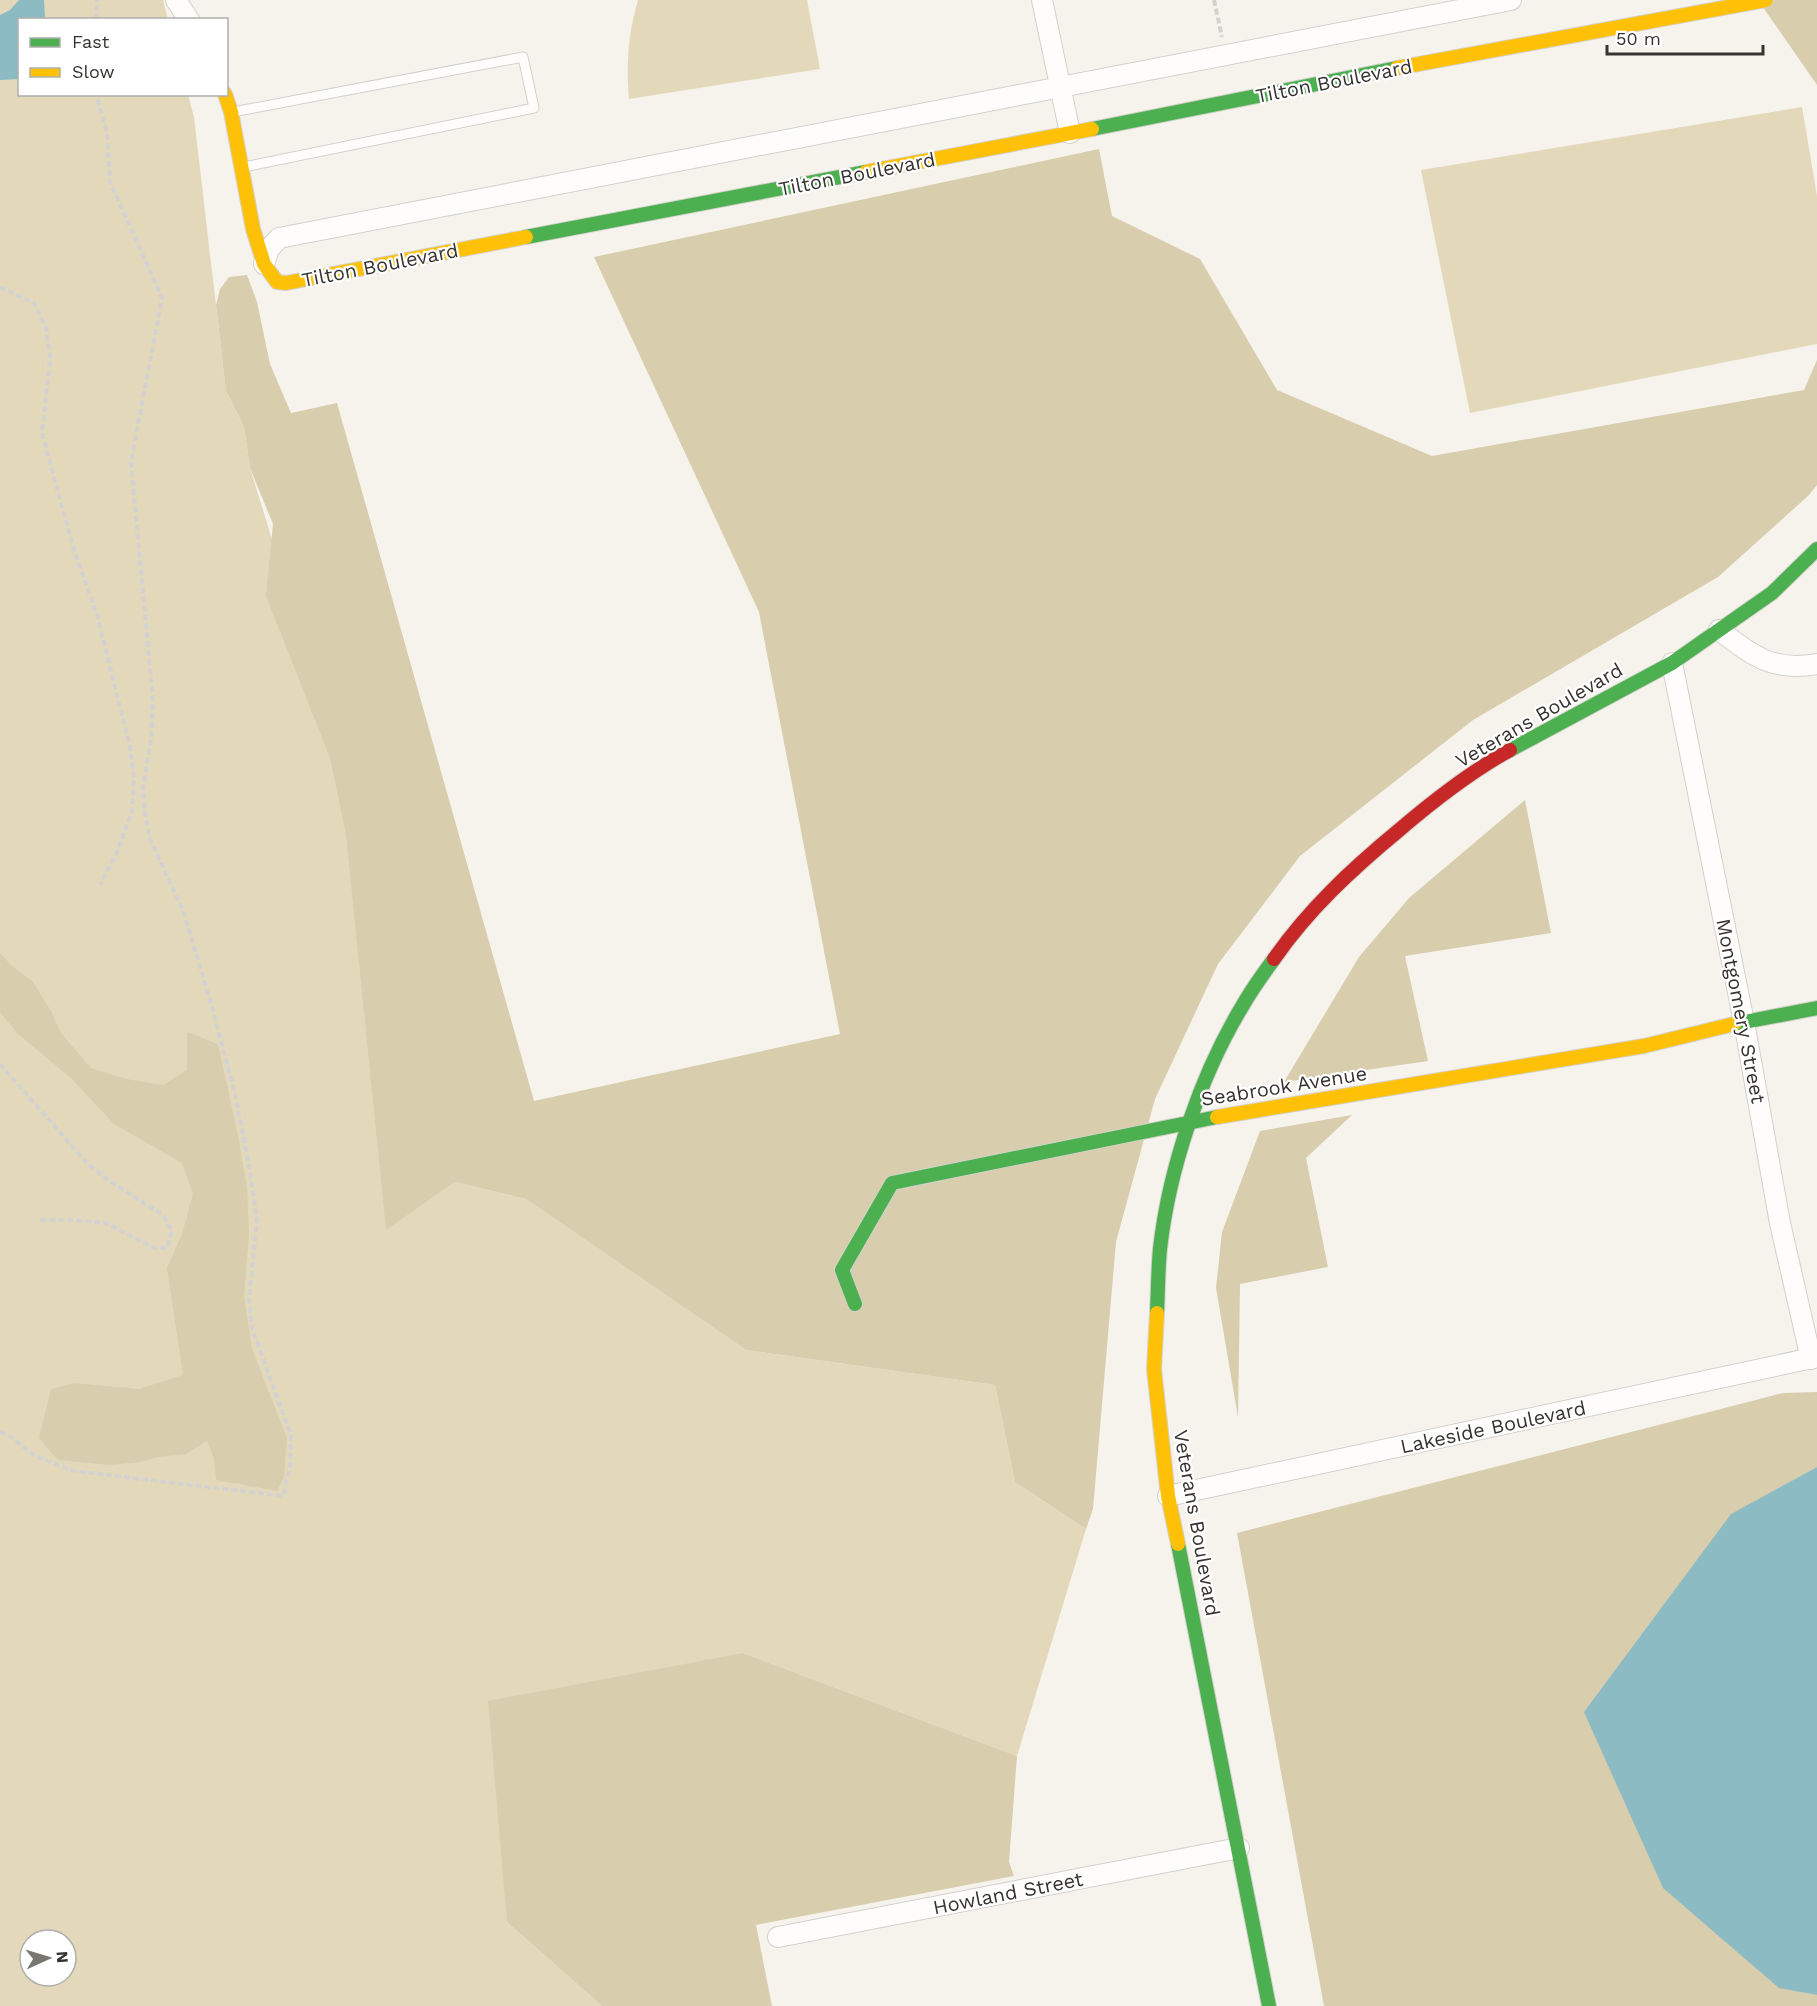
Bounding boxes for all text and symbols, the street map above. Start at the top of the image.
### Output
legend [18,18,228,96]
scale bar [1607,18,1763,56]
text: 50 m [1616,28,1661,49]
text: Fast [72,31,110,52]
street label: Tilton Boulevard [1254,54,1414,108]
text: Slow [72,61,115,82]
street label: Tilton Boulevard [777,147,937,201]
street label: Tilton Boulevard [300,238,460,292]
street label: Veterans Boulevard [1451,657,1627,773]
street label: Montgomery Street [1711,917,1771,1106]
street label: Seabrook Avenue [1199,1061,1369,1111]
street label: Lakeside Boulevard [1398,1396,1588,1458]
street label: Veterans Boulevard [1169,1428,1225,1618]
street label: Howland Street [931,1867,1086,1919]
north arrow [18,1928,78,1988]
text: N [53,1950,72,1964]

